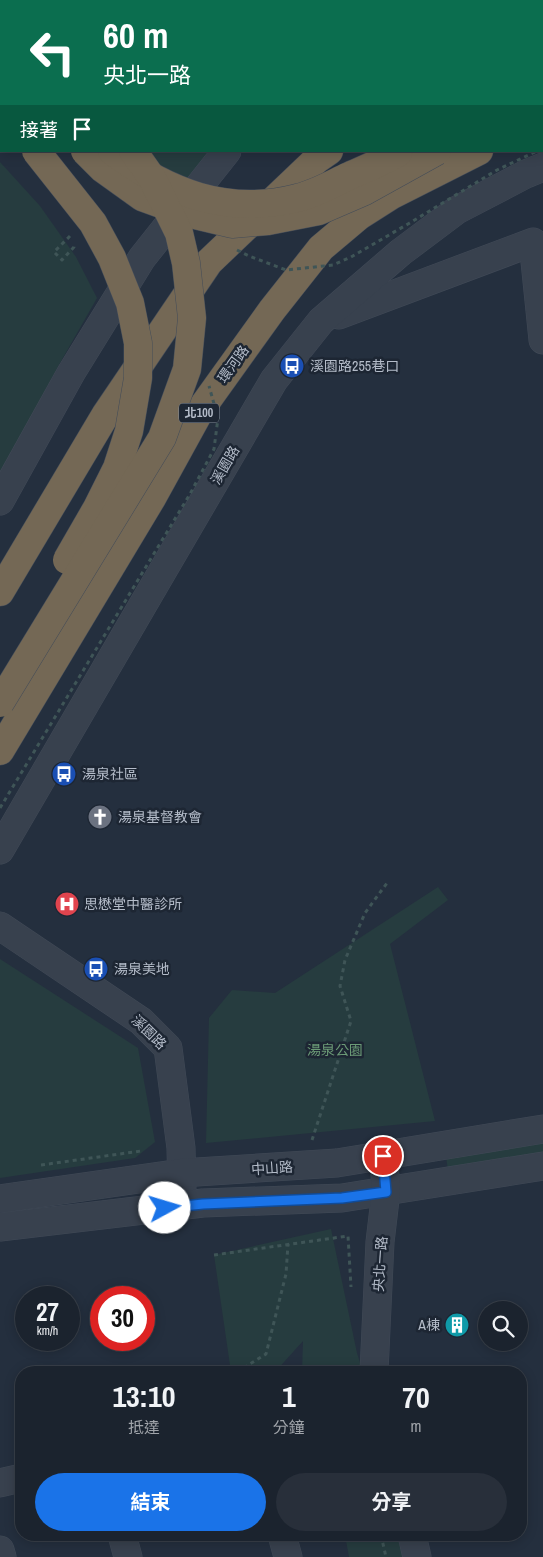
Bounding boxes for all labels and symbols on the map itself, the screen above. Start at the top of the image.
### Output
street label: 環河路 [213,342,253,386]
bus stop icon: 溪園路255巷口 [279,353,305,379]
place label: 溪園路255巷口 [310,357,399,375]
road number: 北100 [179,403,219,422]
street label: 溪園路 [207,442,243,488]
bus stop icon: 湯泉社區 [51,761,77,787]
place label: 湯泉社區 [82,765,138,783]
church icon: 湯泉基督教會 [87,804,113,830]
place label: 湯泉基督教會 [118,808,202,826]
hospital icon: 思懋堂中醫診所 [54,891,80,917]
place label: 思懋堂中醫診所 [84,895,182,913]
bus stop icon: 湯泉美地 [83,956,109,982]
place label: 湯泉美地 [114,960,170,978]
street label: 溪園路 [128,1011,170,1053]
park label: 湯泉公園 [307,1041,363,1059]
pin [362,1135,404,1177]
street label: 中山路 [250,1158,294,1178]
position arrow [138,1181,190,1233]
street label: 央北一路 [369,1235,391,1293]
speed limit sign: 30 [90,1286,155,1351]
building icon: A棟 [444,1312,470,1338]
place label: A棟 [417,1316,440,1334]

